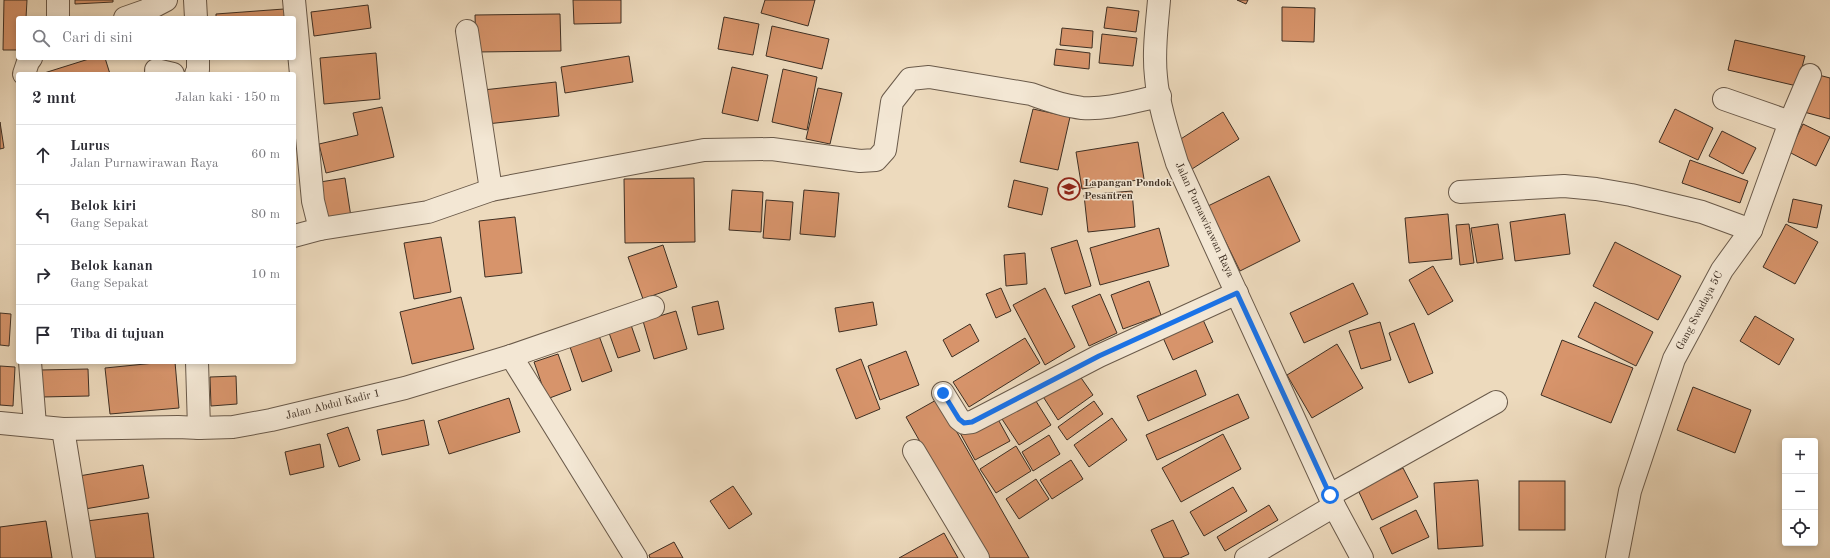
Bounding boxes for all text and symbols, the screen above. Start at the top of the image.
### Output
search box [16,16,296,60]
icon: search [30,27,52,49]
text: Cari di sini [62,31,133,46]
text: 2 mnt [32,90,76,107]
text: Jalan kaki · 150 m [175,91,280,104]
text: Lurus [70,139,110,154]
icon: ahead [32,144,54,166]
text: 60 m [251,148,280,161]
text: Jalan Purnawirawan Raya [70,157,219,170]
street label: Jalan Purnawirawan Raya [1172,161,1236,280]
school or university icon: Lapangan Pondok Pesantren [1056,176,1082,202]
place label: Lapangan Pondok Pesantren [1084,178,1172,202]
text: Belok kiri [70,199,136,214]
icon: left [32,204,54,226]
text: 80 m [251,208,280,221]
text: Gang Sepakat [70,217,148,230]
text: Belok kanan [70,259,153,274]
icon: right [32,264,54,286]
text: 10 m [251,268,280,281]
street label: Gang Swadaya 5C [1675,270,1725,352]
text: Gang Sepakat [70,277,148,290]
icon: arrive [32,324,54,346]
text: Tiba di tujuan [70,327,164,342]
route end [934,384,952,402]
street label: Jalan Abdul Kadir 1 [285,388,381,422]
map controls [1782,438,1818,546]
button: + [1782,438,1818,474]
button: − [1782,474,1818,510]
route start [1321,486,1339,504]
button: locate [1782,510,1818,546]

